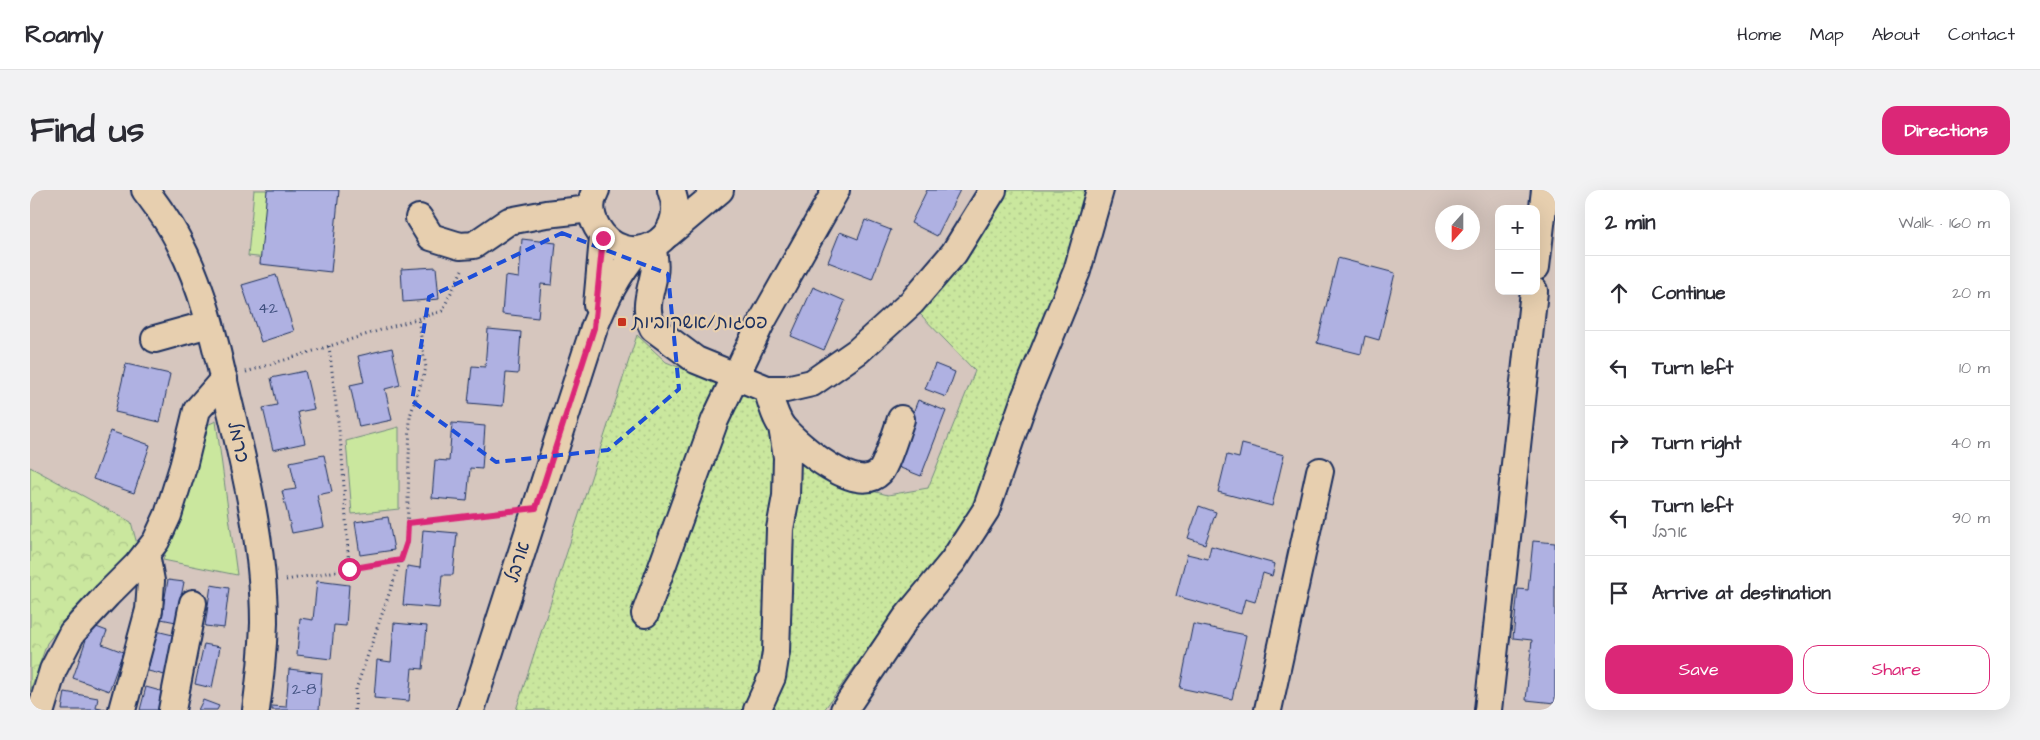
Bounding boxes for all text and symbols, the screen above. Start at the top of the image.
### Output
text: Roamly [25,18,103,52]
text: Home [1737,22,1782,47]
text: Map [1810,22,1844,47]
text: About [1872,22,1920,47]
text: Contact [1948,22,2015,47]
text: Find us [30,106,144,155]
button: Directions [1882,106,2010,155]
north arrow [1435,205,1480,250]
map controls [1495,205,1540,295]
button: + [1495,205,1540,250]
text: 2 min [1605,208,1655,237]
text: Walk · 160 m [1898,212,1990,234]
route end [592,227,615,250]
button: − [1495,250,1540,295]
icon: ahead [1605,279,1633,307]
text: Continue [1652,280,1726,307]
text: 20 m [1952,282,1990,304]
house number: 42 [258,297,278,319]
place label: פסגות/אשקוביות [631,309,768,336]
marker: פסגות/אשקוביות [616,316,628,328]
icon: left [1605,354,1633,382]
text: Turn left [1652,355,1733,382]
text: 10 m [1959,357,1990,379]
street label: כרמל [220,419,256,465]
icon: right [1605,429,1633,457]
text: Turn right [1652,430,1741,457]
text: 40 m [1950,432,1990,454]
text: Turn left [1652,493,1733,520]
icon: left [1605,504,1633,532]
text: 90 m [1952,507,1990,529]
text: ארבל [1652,521,1688,543]
street label: ארבל [499,538,537,586]
route start [338,558,361,581]
icon: arrive [1605,579,1633,607]
text: Arrive at destination [1652,580,1831,607]
button: Save [1605,645,1793,694]
button: Share [1803,645,1990,694]
house number: 2-8 [292,678,316,700]

